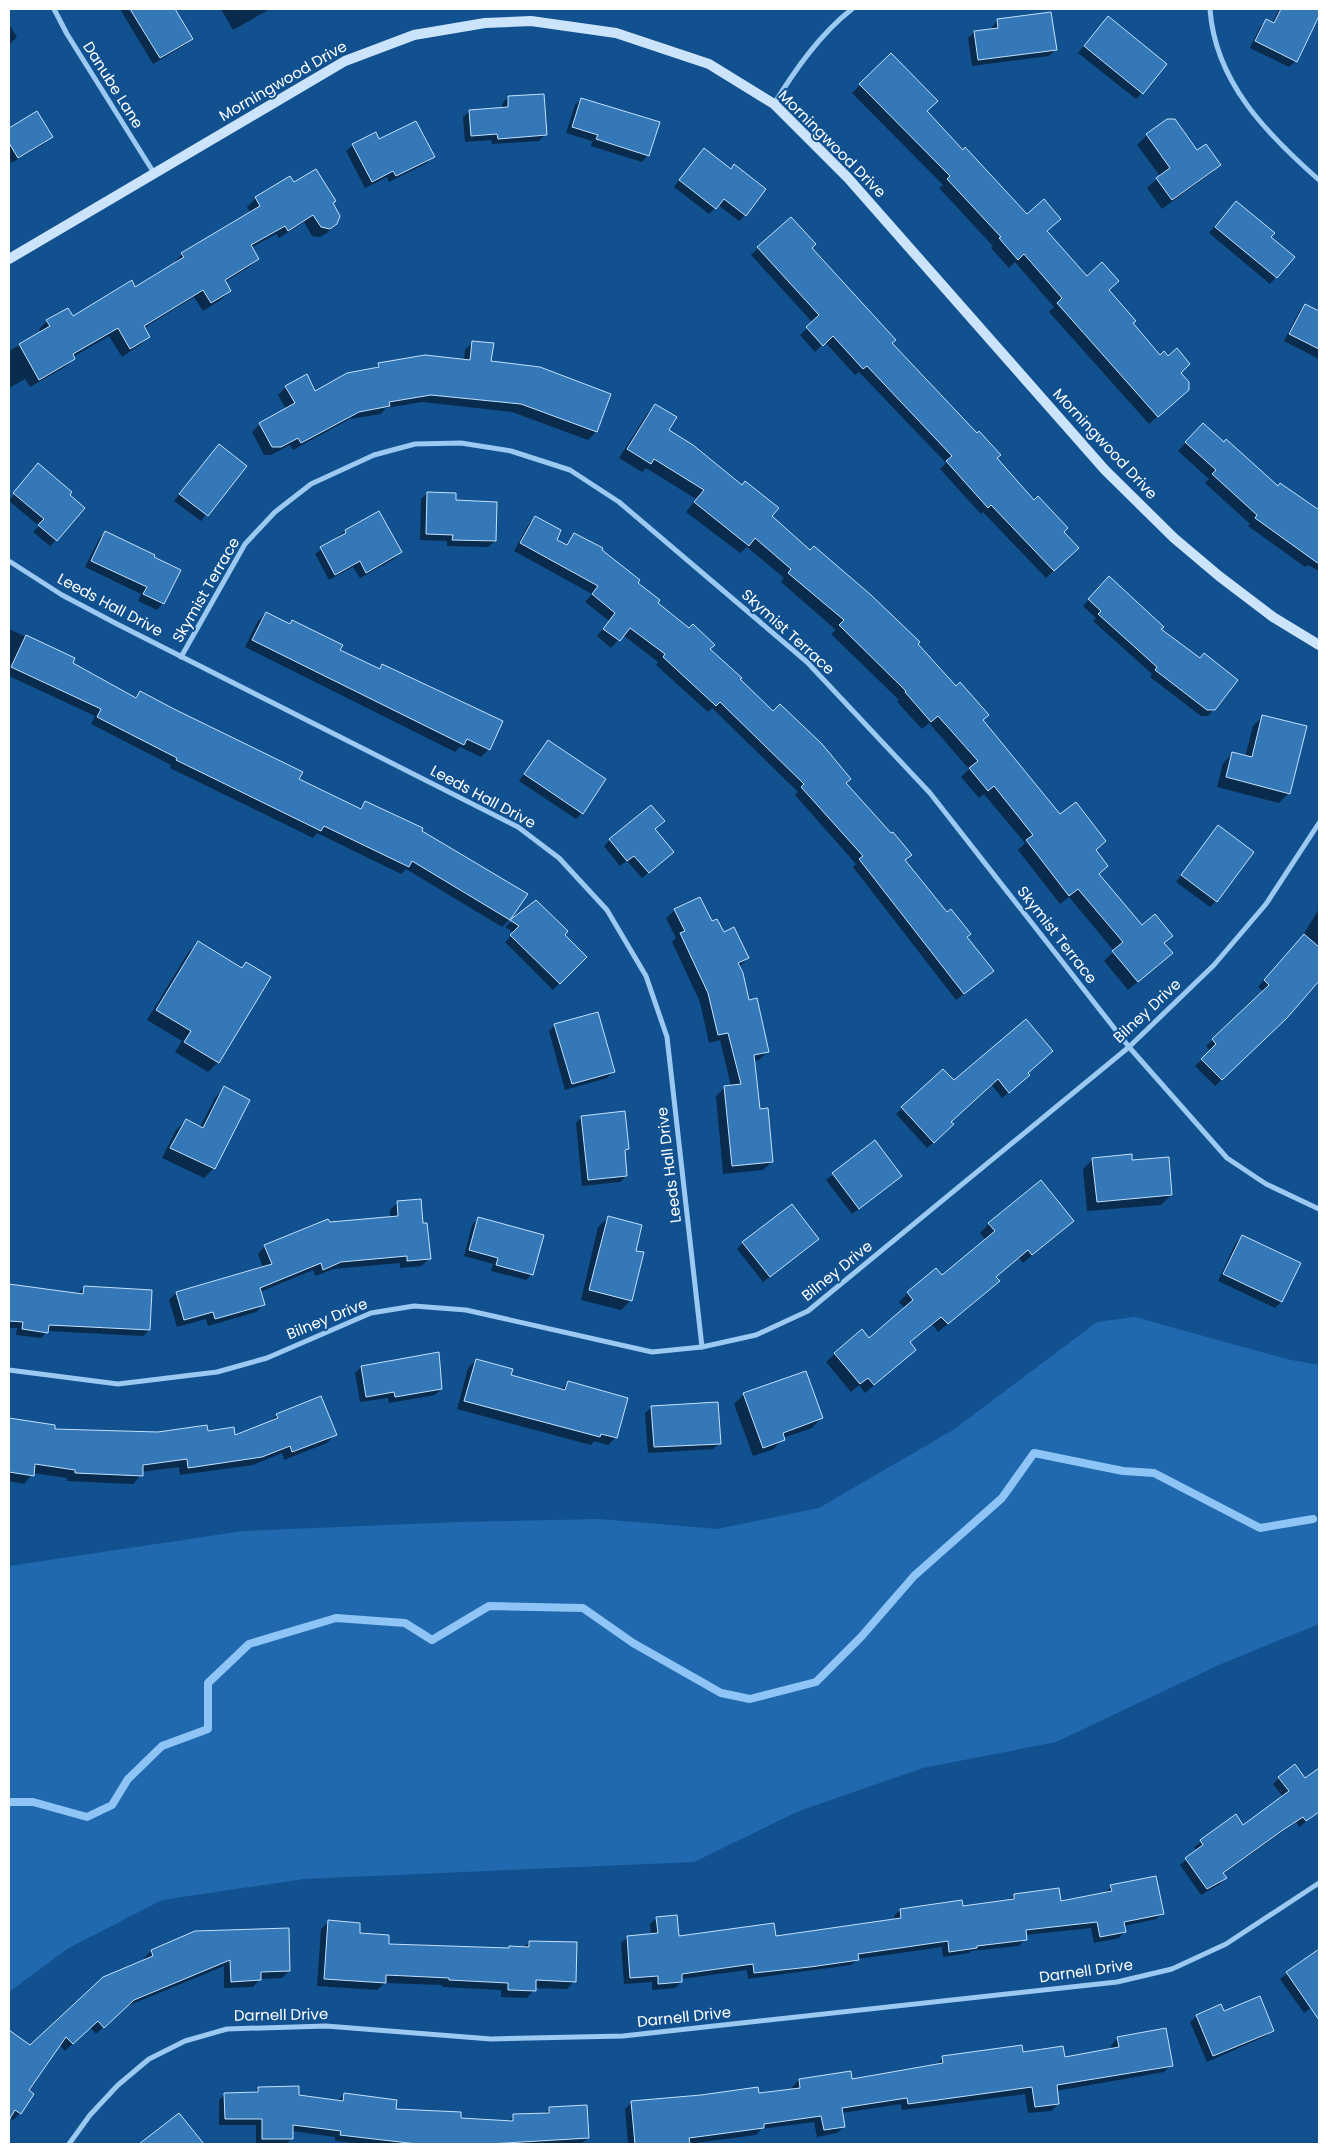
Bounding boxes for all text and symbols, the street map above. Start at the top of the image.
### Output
street label: Morningwood Drive [215,35,351,126]
street label: Danube Lane [78,37,149,132]
street label: Morningwood Drive [774,85,891,202]
street label: Morningwood Drive [1048,384,1162,504]
street label: Skymist Terrace [167,533,244,646]
street label: Leeds Hall Drive [54,568,167,641]
street label: Skymist Terrace [737,584,839,679]
street label: Leeds Hall Drive [427,760,540,833]
street label: Skymist Terrace [1013,882,1102,988]
street label: Bilney Drive [1108,974,1185,1047]
street label: Leeds Hall Drive [651,1106,686,1224]
street label: Bilney Drive [797,1236,877,1306]
street label: Bilney Drive [283,1293,370,1344]
street label: Darnell Drive [1038,1954,1134,1987]
street label: Darnell Drive [636,2001,732,2032]
street label: Darnell Drive [234,2003,328,2026]

